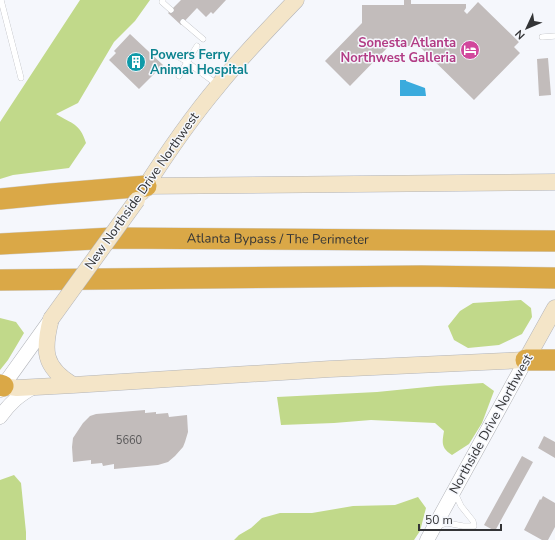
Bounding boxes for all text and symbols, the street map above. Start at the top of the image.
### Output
north arrow [507,8,547,48]
text: N [512,26,528,43]
place label: Sonesta Atlanta Northwest Galleria [341,34,456,67]
hotel icon: Sonesta Atlanta Northwest Galleria [459,39,481,61]
place label: Powers Ferry Animal Hospital [150,46,249,79]
building icon: Powers Ferry Animal Hospital [125,51,147,73]
street label: New Northside Drive Northwest [81,108,204,273]
street label: Atlanta Bypass / The Perimeter [187,230,369,249]
street label: Northside Drive Northwest [445,350,537,497]
house number: 5660 [116,433,143,448]
scale bar [419,506,501,532]
text: 50 m [425,512,453,528]

